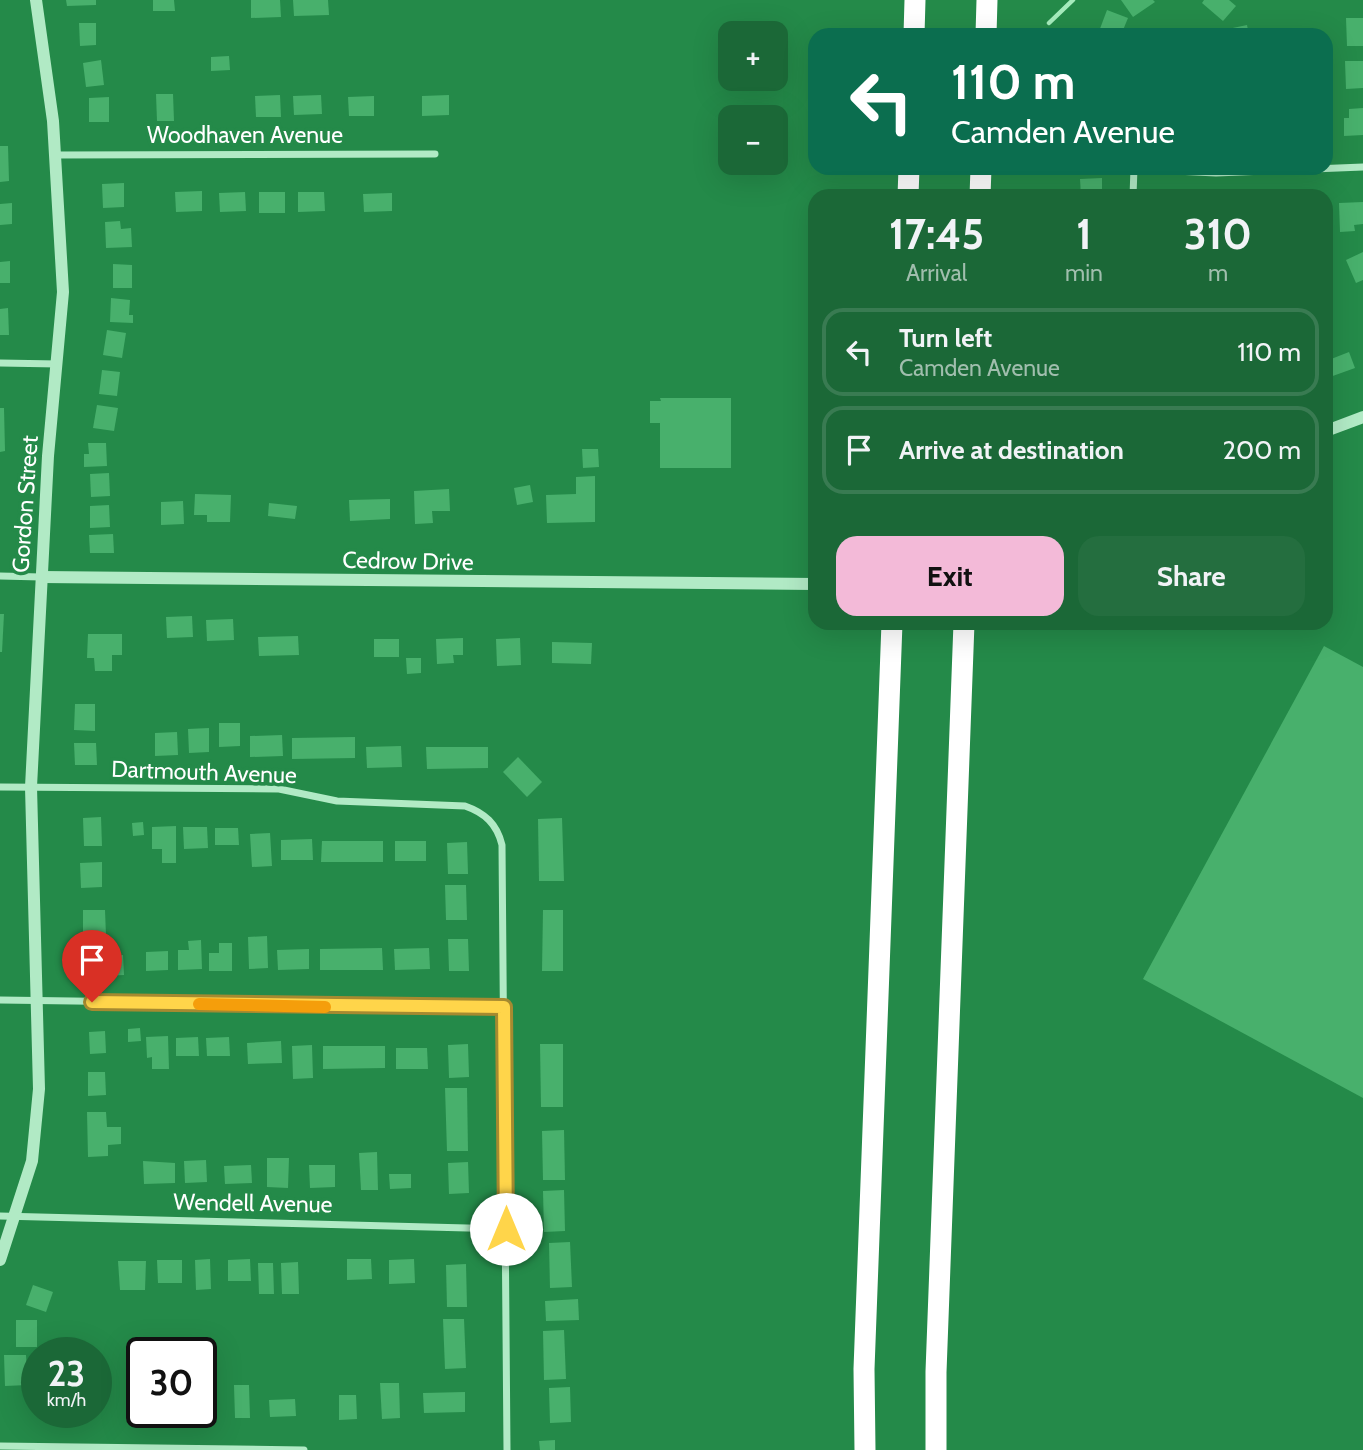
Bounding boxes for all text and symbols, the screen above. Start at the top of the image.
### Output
map controls [718,21,788,175]
button: + [718,21,788,91]
text: 110 m [951,52,1075,111]
icon: left [836,56,927,147]
button: − [718,105,788,175]
text: Camden Avenue [951,112,1175,151]
street label: Woodhaven Avenue [147,121,343,149]
text: 17:45 [889,208,984,260]
text: 1 [1076,208,1092,260]
text: 310 [1184,208,1252,260]
text: Arrival [906,259,967,287]
text: min [1065,259,1103,287]
text: m [1208,259,1228,287]
text: Turn left [899,322,992,354]
icon: left [840,333,878,371]
text: 110 m [1237,336,1301,368]
text: Camden Avenue [899,354,1060,382]
icon: arrive [840,431,878,469]
street label: Gordon Street [6,434,44,574]
text: Arrive at destination [899,434,1124,466]
text: 200 m [1222,434,1301,466]
button: Exit [836,536,1064,616]
button: Share [1078,536,1305,616]
street label: Cedrow Drive [342,546,474,576]
street label: Dartmouth Avenue [111,755,298,789]
pin [62,930,122,1002]
icon: arrive [73,941,111,979]
street label: Wendell Avenue [173,1188,333,1218]
position arrow [469,1192,543,1266]
speed limit sign: 30 [126,1337,217,1428]
text: 23 [48,1352,85,1395]
text: km/h [47,1389,86,1411]

